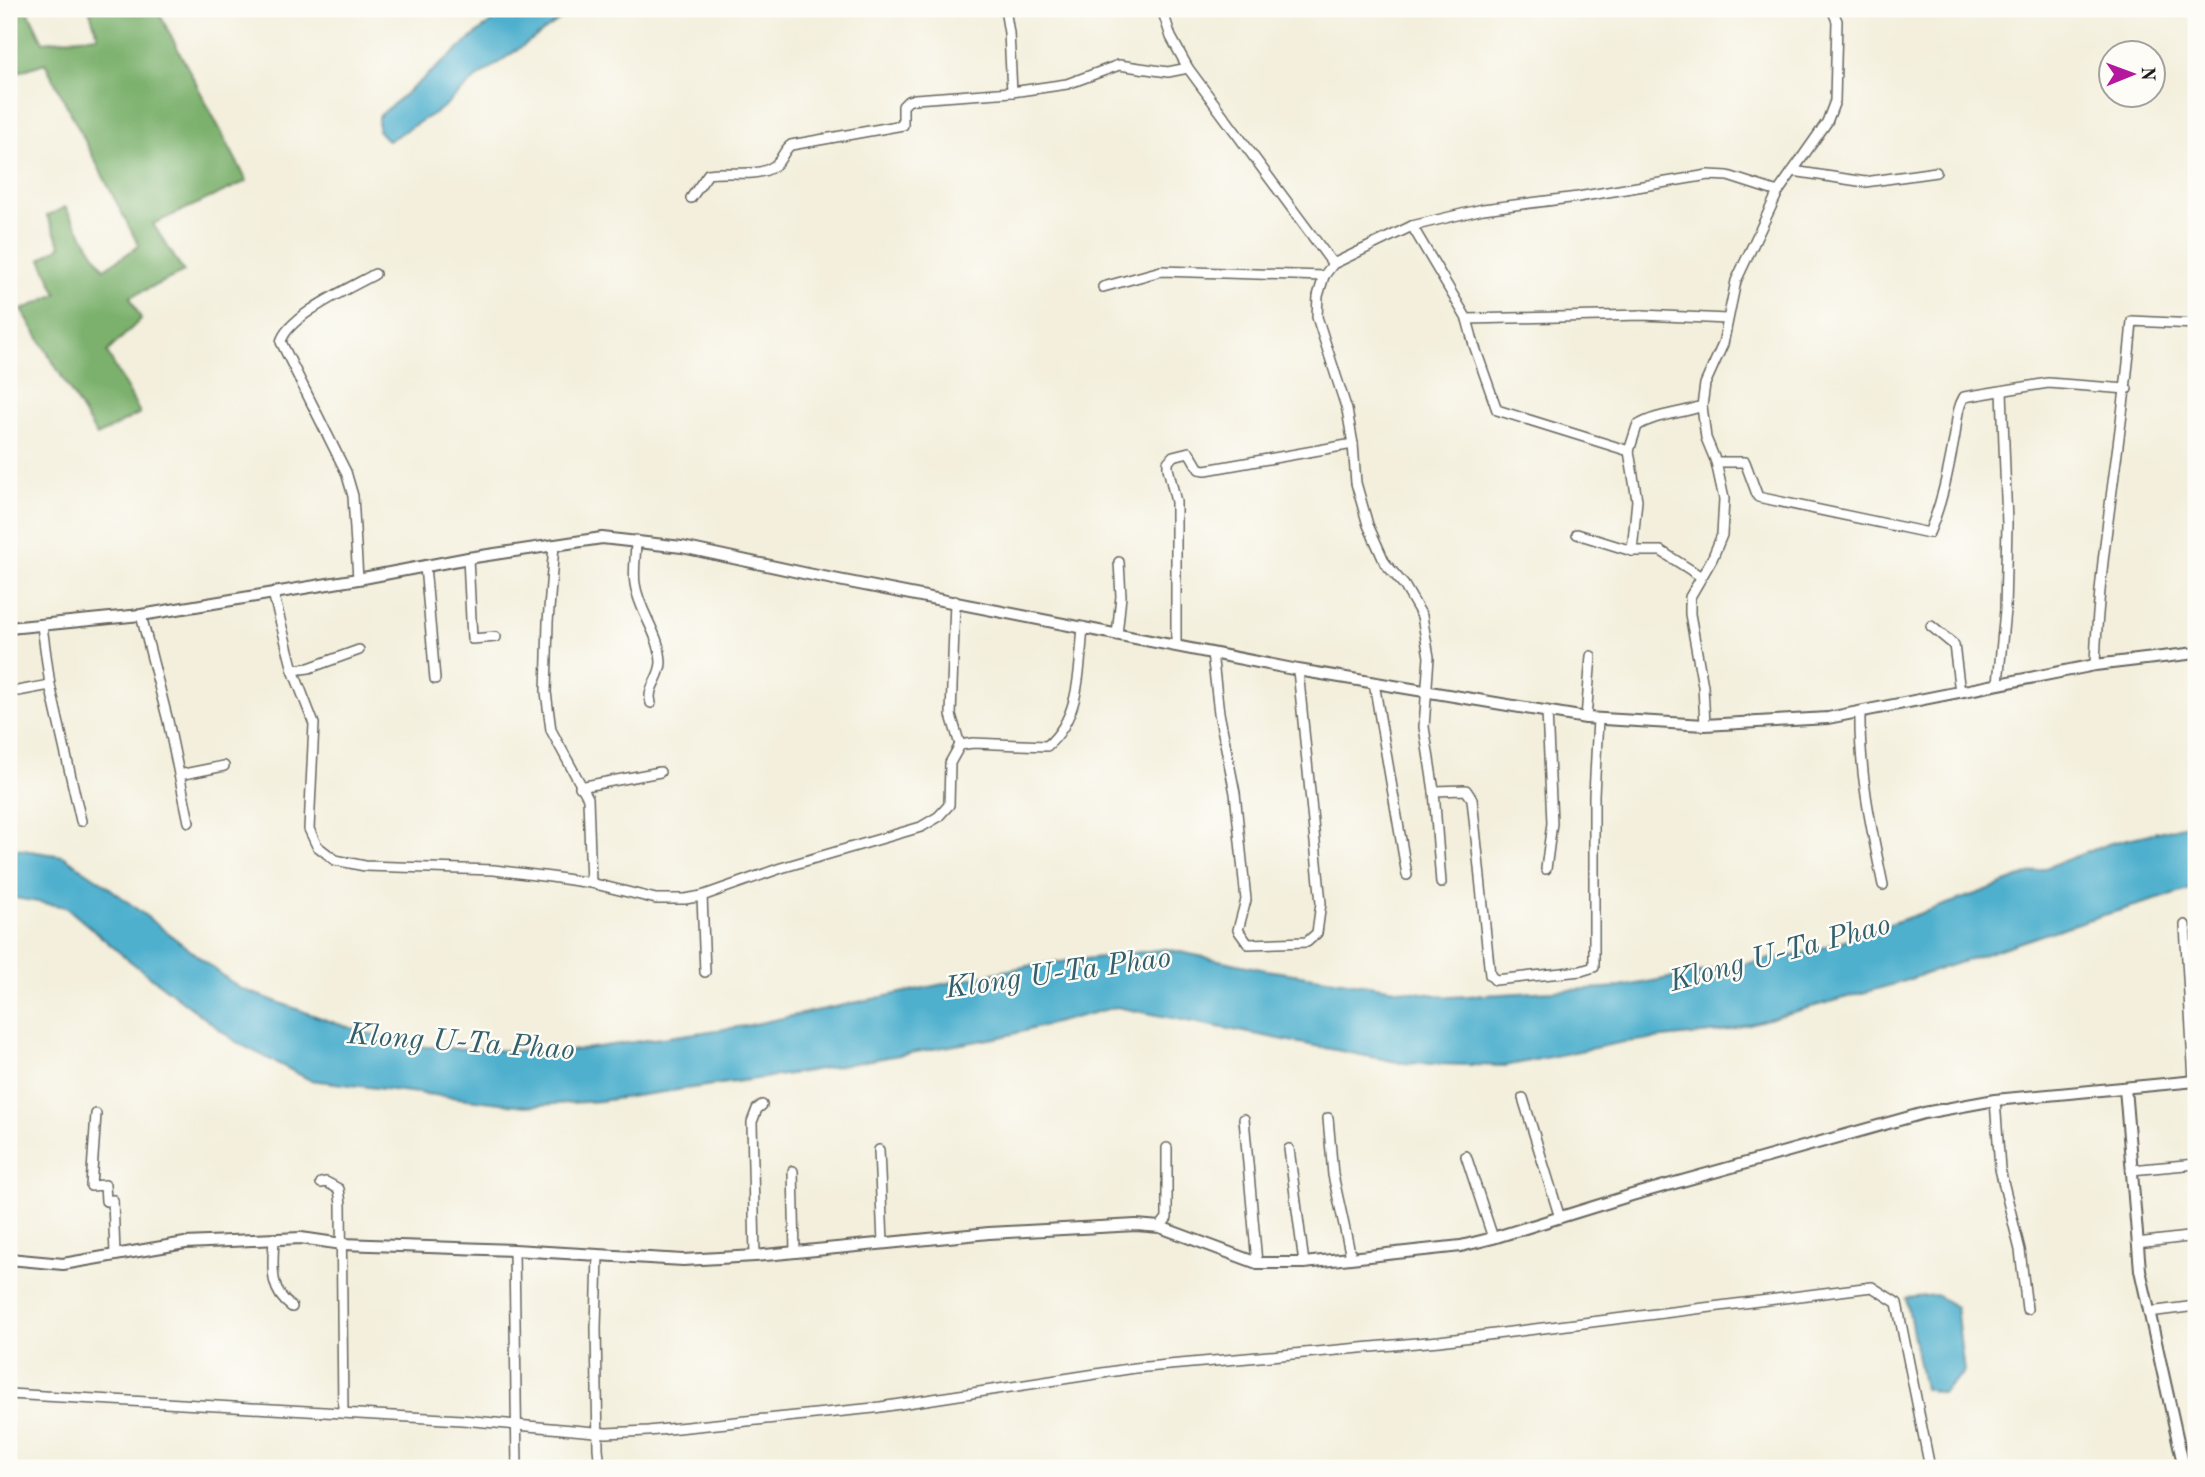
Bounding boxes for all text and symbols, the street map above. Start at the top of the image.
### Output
north arrow [2096,38,2166,108]
text: N [2137,66,2156,82]
water label: Klong U-Ta Phao [1665,910,1894,998]
water label: Klong U-Ta Phao [942,943,1173,1005]
water label: Klong U-Ta Phao [345,1020,576,1066]

